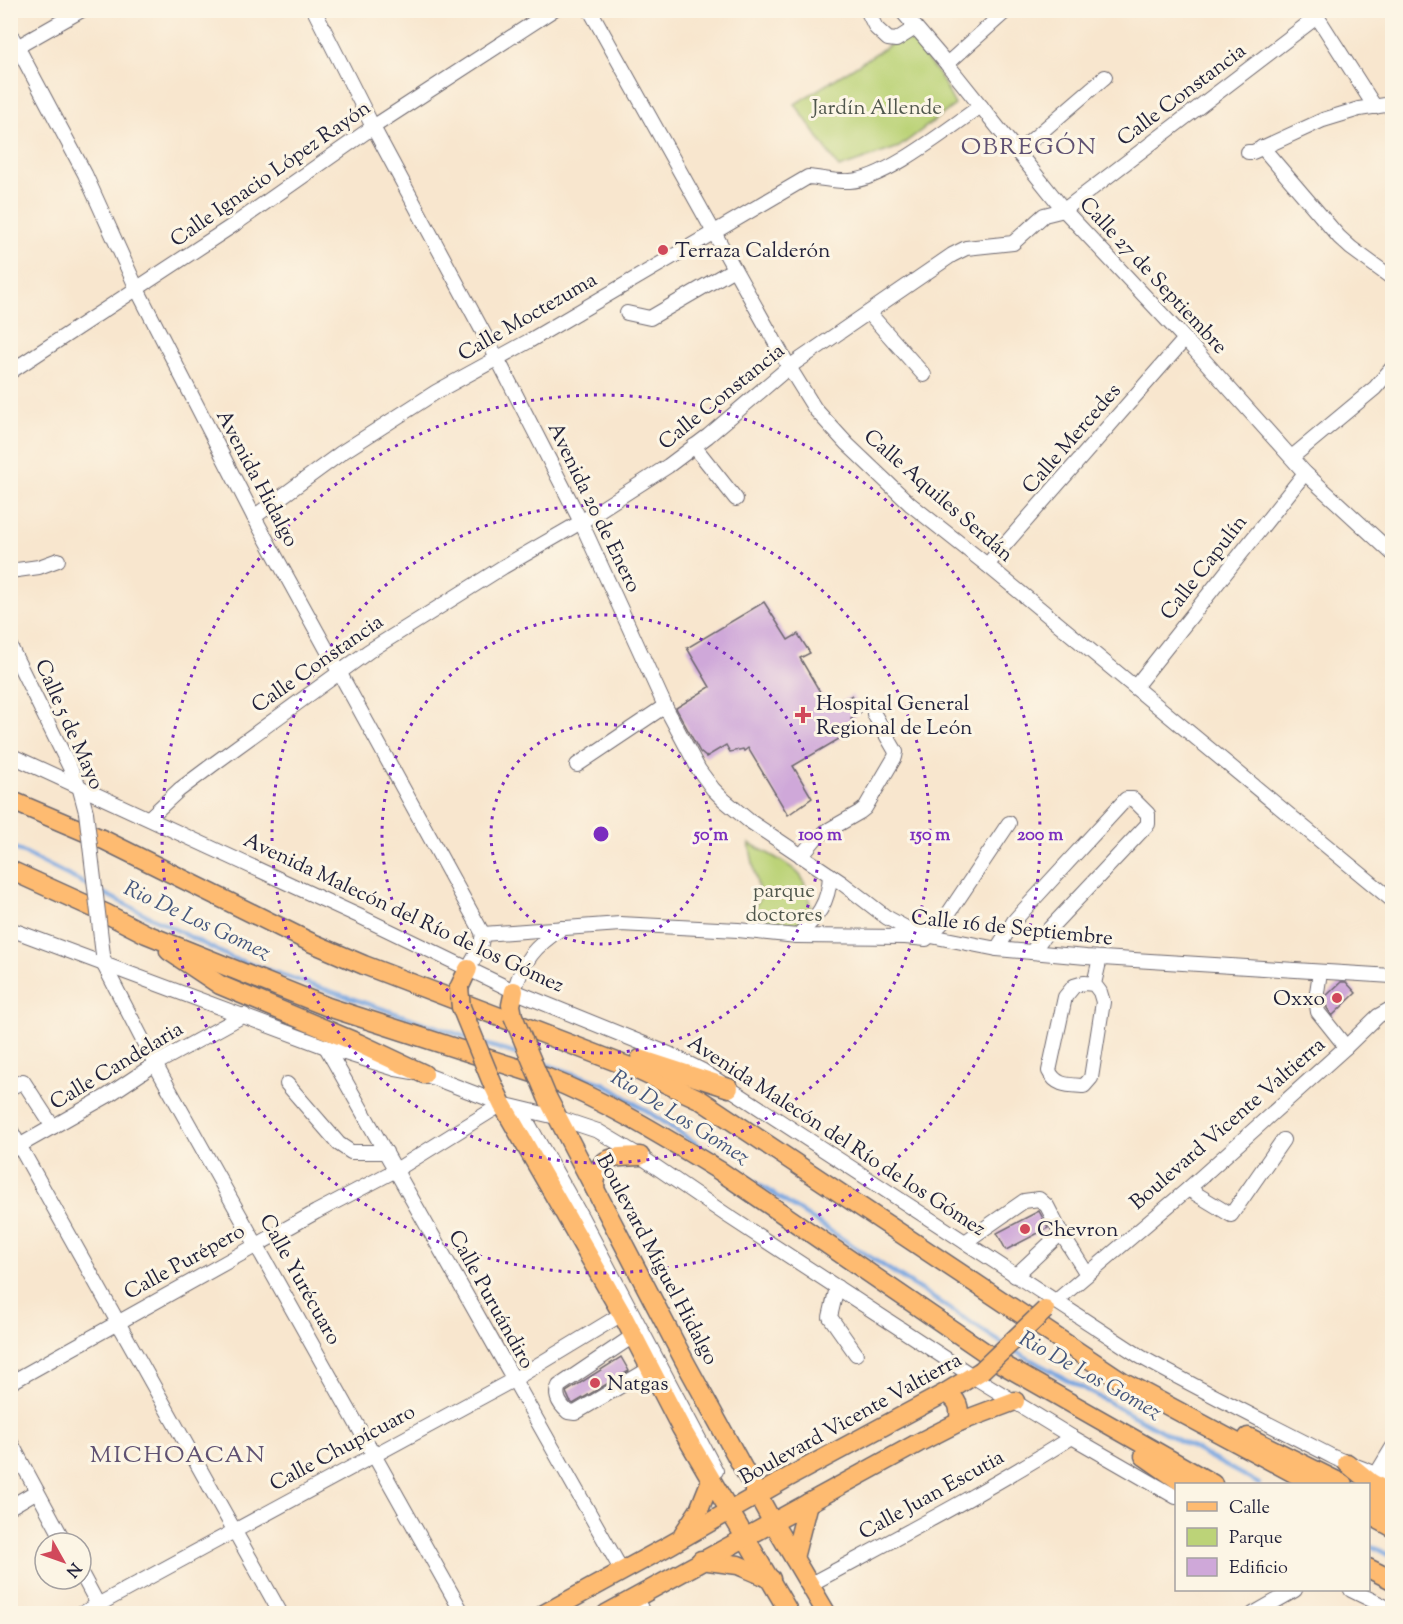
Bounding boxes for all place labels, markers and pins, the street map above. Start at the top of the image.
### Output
place label: Terraza Calderón [675,237,830,267]
marker: Terraza Calderón [656,243,670,257]
place label: Hospital General Regional de León [816,690,973,744]
marker: Hospital General Regional de León [794,706,812,724]
centre of rings [591,824,611,844]
place label: Oxxo [1273,985,1325,1015]
marker: Oxxo [1330,991,1344,1005]
place label: Chevron [1037,1216,1118,1246]
marker: Chevron [1018,1222,1032,1236]
place label: Natgas [607,1370,669,1400]
marker: Natgas [588,1376,602,1390]

